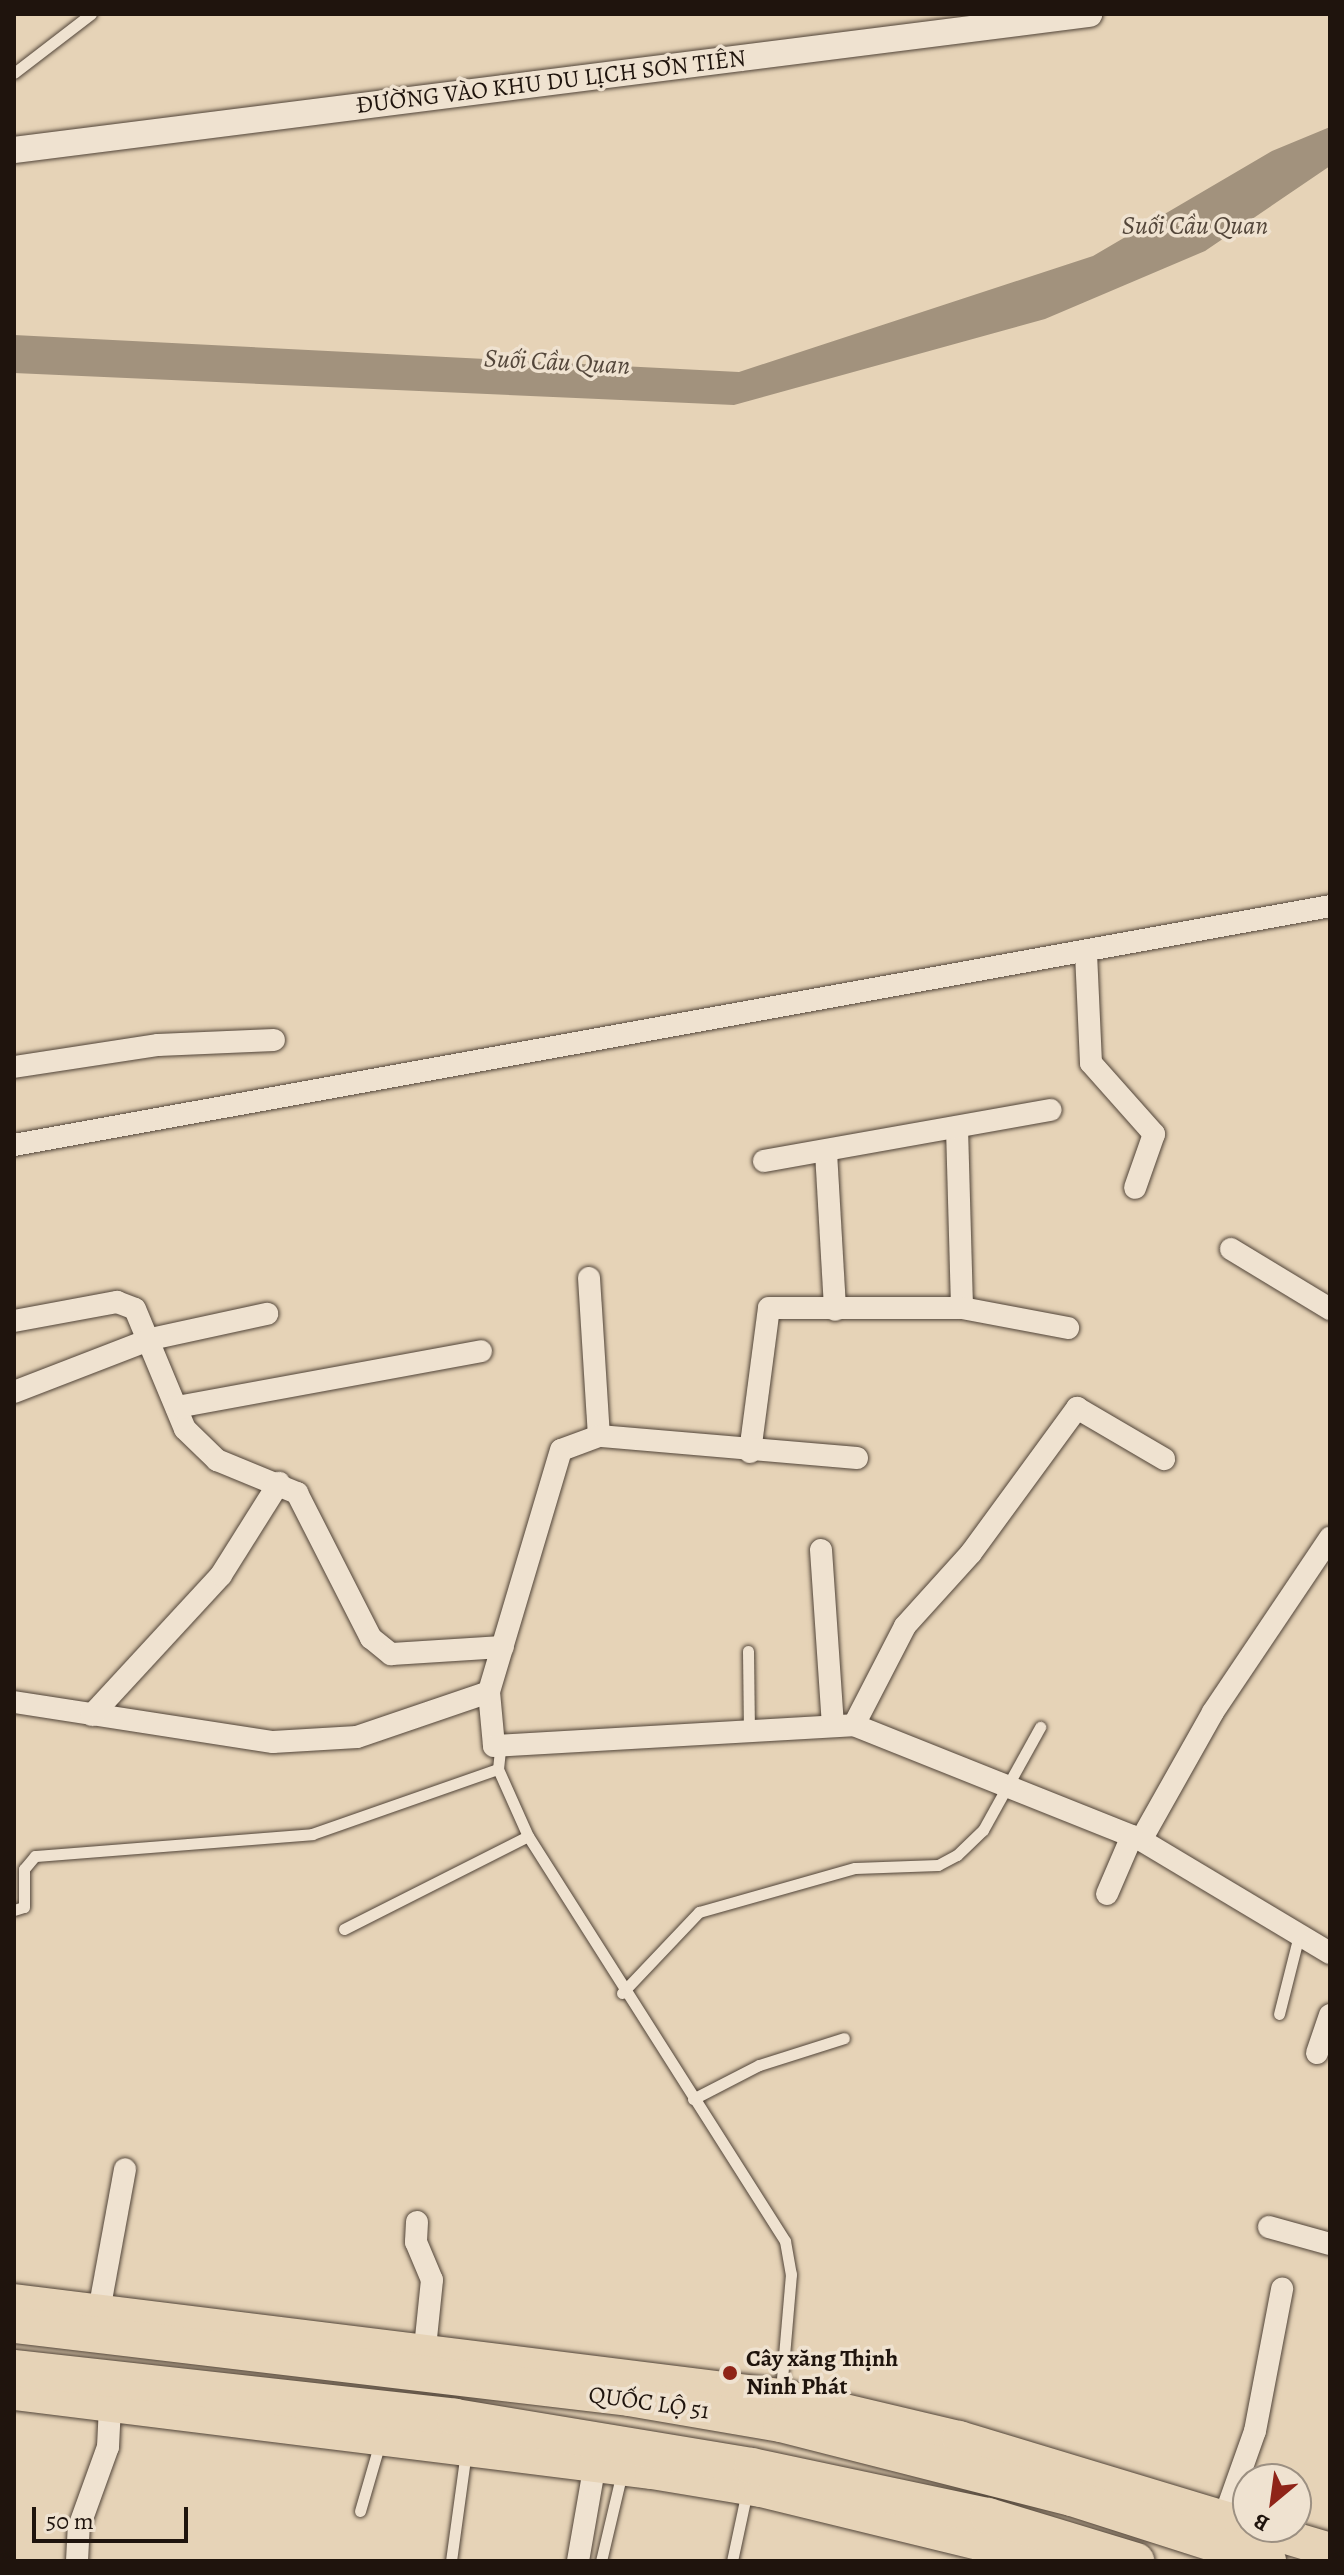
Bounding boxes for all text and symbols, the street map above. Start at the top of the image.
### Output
street label: ĐƯỜNG VÀO KHU DU LỊCH SƠN TIÊN [354,44,748,120]
water label: Suối Cầu Quan [1122,210,1268,242]
water label: Suối Cầu Quan [483,343,631,381]
place label: Cây xăng Thịnh Ninh Phát [746,2345,898,2401]
marker: Cây xăng Thịnh Ninh Phát [721,2364,739,2382]
street label: QUỐC LỘ 51 [587,2380,711,2426]
north arrow [1232,2463,1312,2543]
scale bar [36,2491,192,2541]
text: 50 m [46,2505,94,2537]
text: B [1248,2506,1275,2539]

